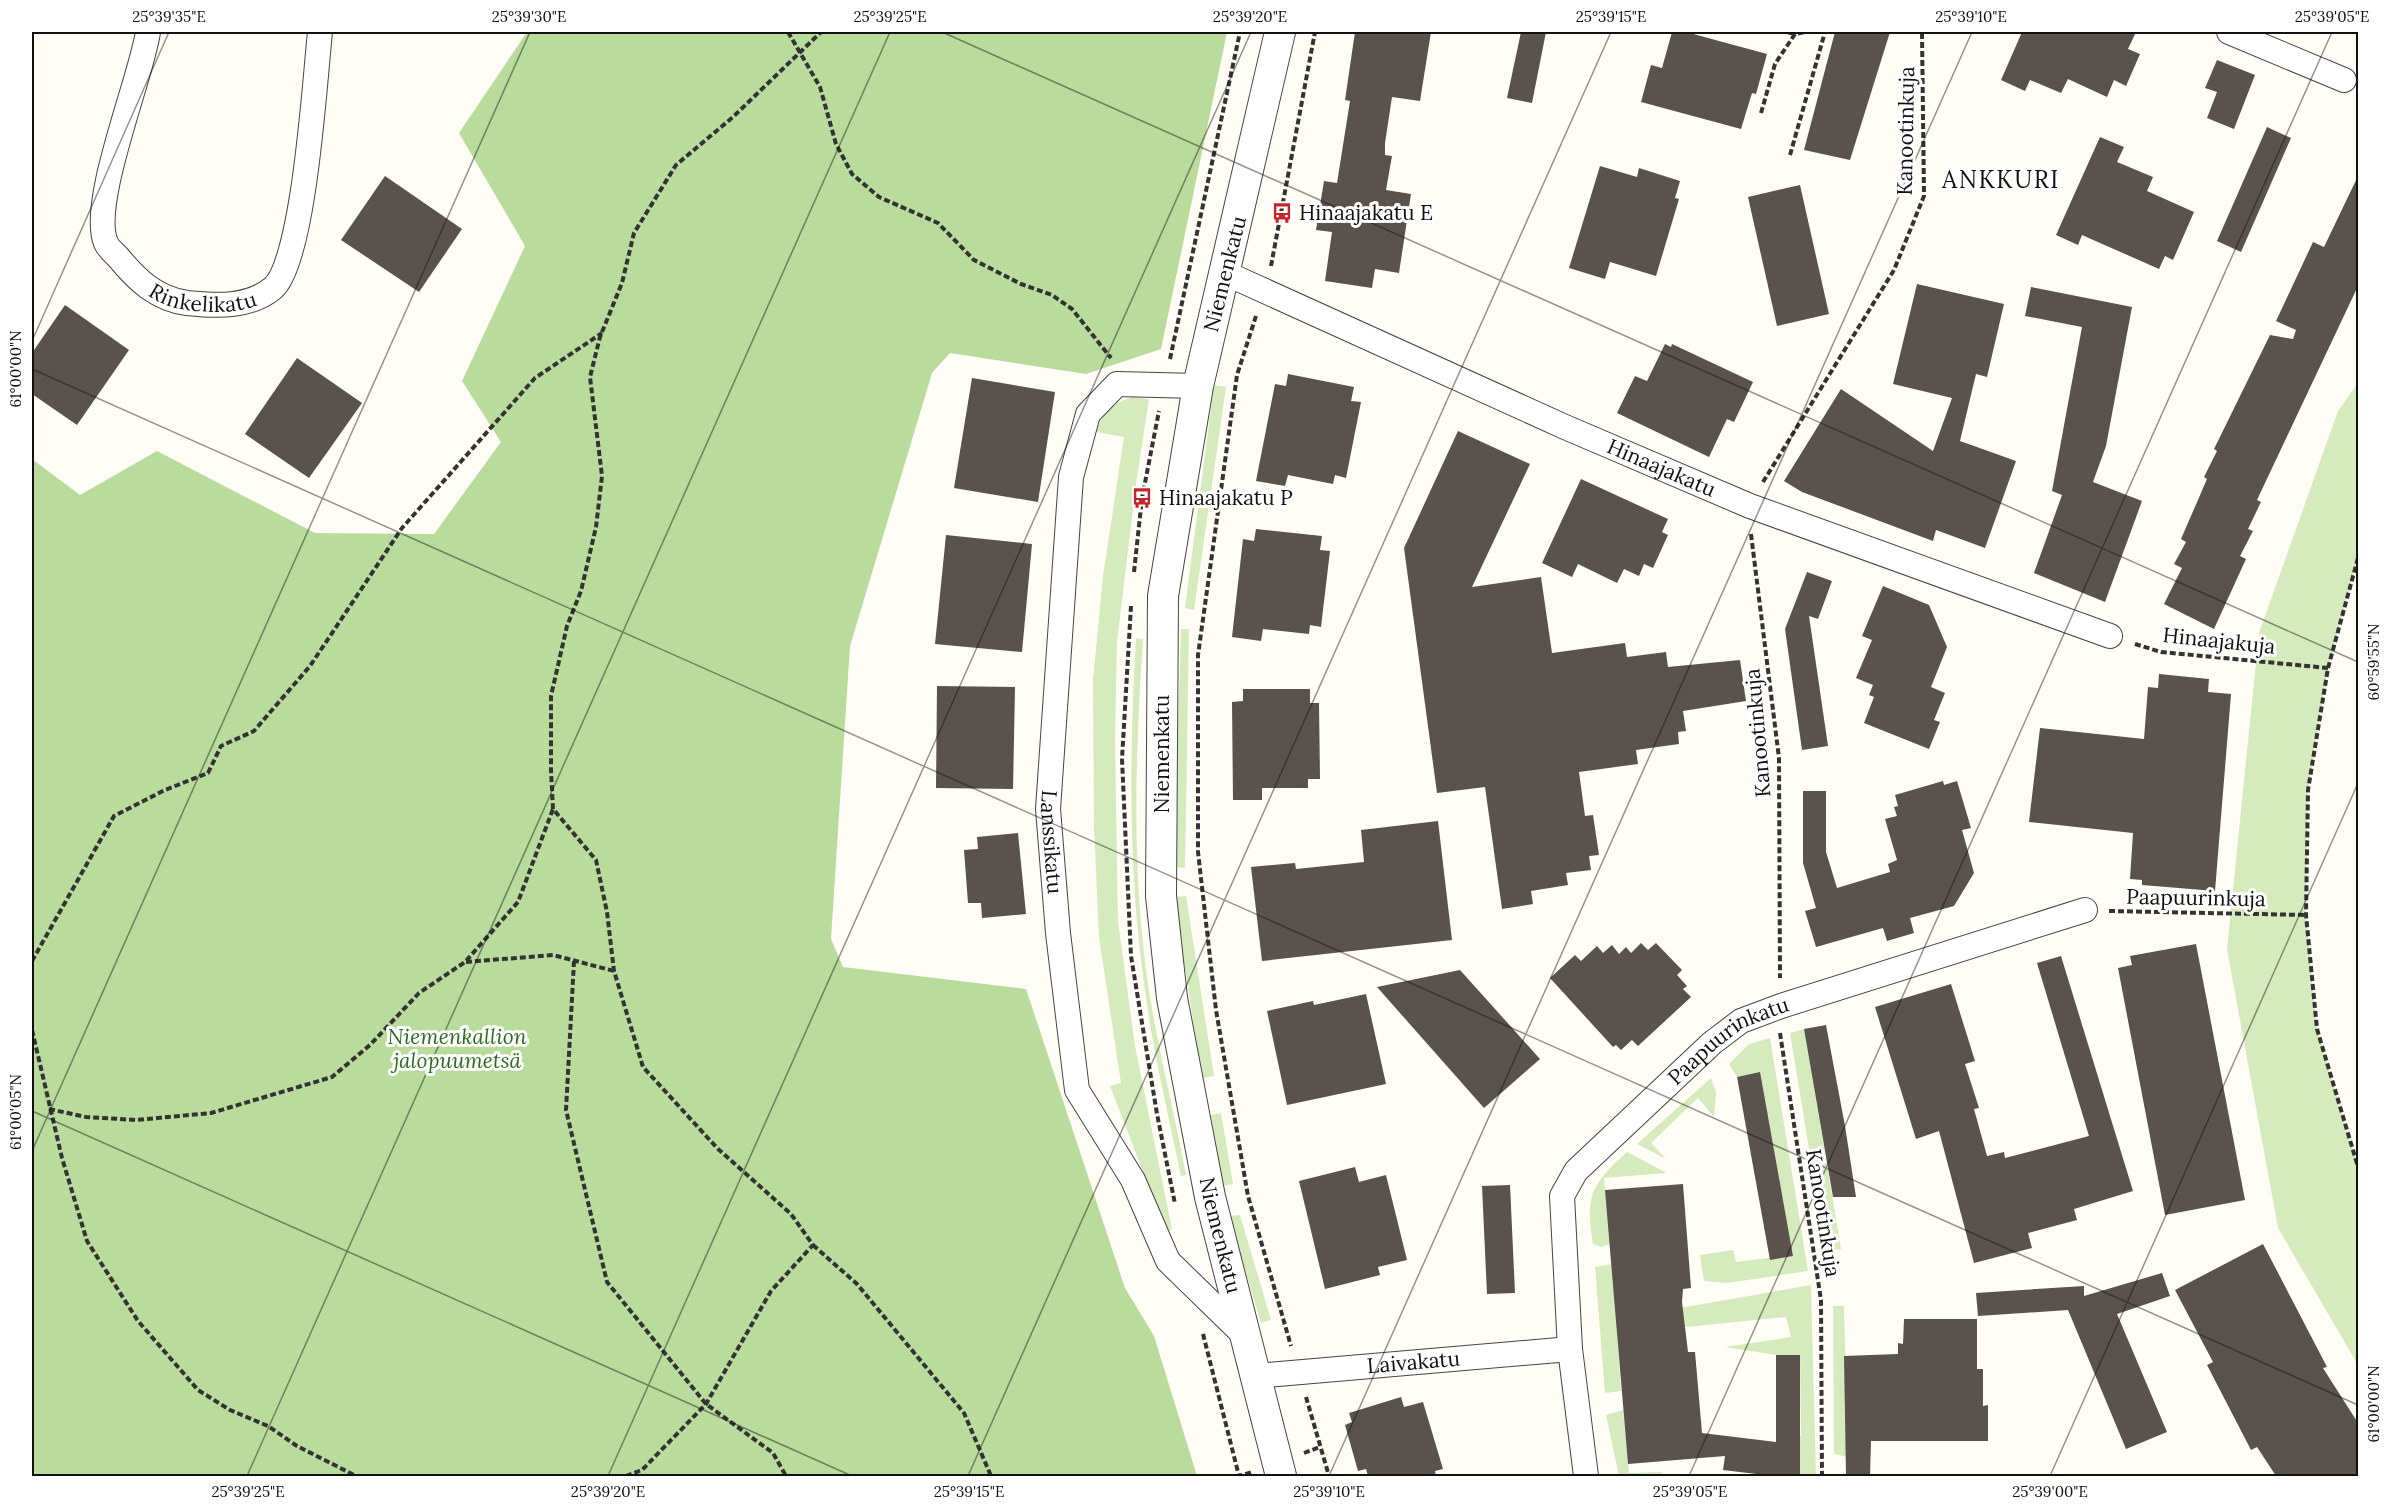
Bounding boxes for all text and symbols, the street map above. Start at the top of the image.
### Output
text: 25°39'35"E [132,7,206,26]
text: 25°39'30"E [492,7,566,26]
text: 25°39'25"E [853,7,927,26]
text: 25°39'20"E [1213,7,1287,26]
text: 25°39'15"E [1576,7,1646,26]
text: 25°39'10"E [1935,7,2007,26]
text: 25°39'05"E [2295,7,2369,26]
street label: Kanootinkuja [1891,66,1920,196]
district label: ANKKURI [1941,164,2060,195]
place label: Hinaajakatu E [1299,199,1433,226]
bus stop icon: Hinaajakatu E [1270,201,1294,225]
street label: Niemenkatu [1197,213,1252,335]
street label: Rinkelikatu [144,277,260,318]
text: 61°00'00"N [6,330,25,408]
street label: Hinaajakatu [1603,433,1720,503]
place label: Hinaajakatu P [1159,484,1293,511]
bus stop icon: Hinaajakatu P [1130,486,1154,510]
street label: Hinaajakuja [2161,621,2277,660]
text: 60°59'55"N [2364,624,2383,701]
street label: Kanootinkuja [1738,667,1777,799]
street label: Niemenkatu [1148,695,1175,813]
street label: Lanssikatu [1035,789,1069,895]
street label: Paapuurinkuja [2126,883,2266,912]
street label: Paapuurinkatu [1662,990,1792,1091]
park label: Niemenkallion jalopuumetsä [387,1023,527,1074]
text: 61°00'05"N [6,1074,25,1150]
street label: Kanootinkuja [1800,1147,1847,1279]
street label: Niemenkatu [1193,1175,1248,1296]
street label: Laivakatu [1366,1344,1461,1379]
text: 61°00'00"N [2364,1365,2383,1443]
text: 25°39'25"E [211,1482,285,1501]
text: 25°39'20"E [571,1482,645,1501]
text: 25°39'15"E [934,1482,1004,1501]
text: 25°39'10"E [1293,1482,1365,1501]
text: 25°39'05"E [1653,1482,1727,1501]
text: 25°39'00"E [2012,1482,2088,1501]

